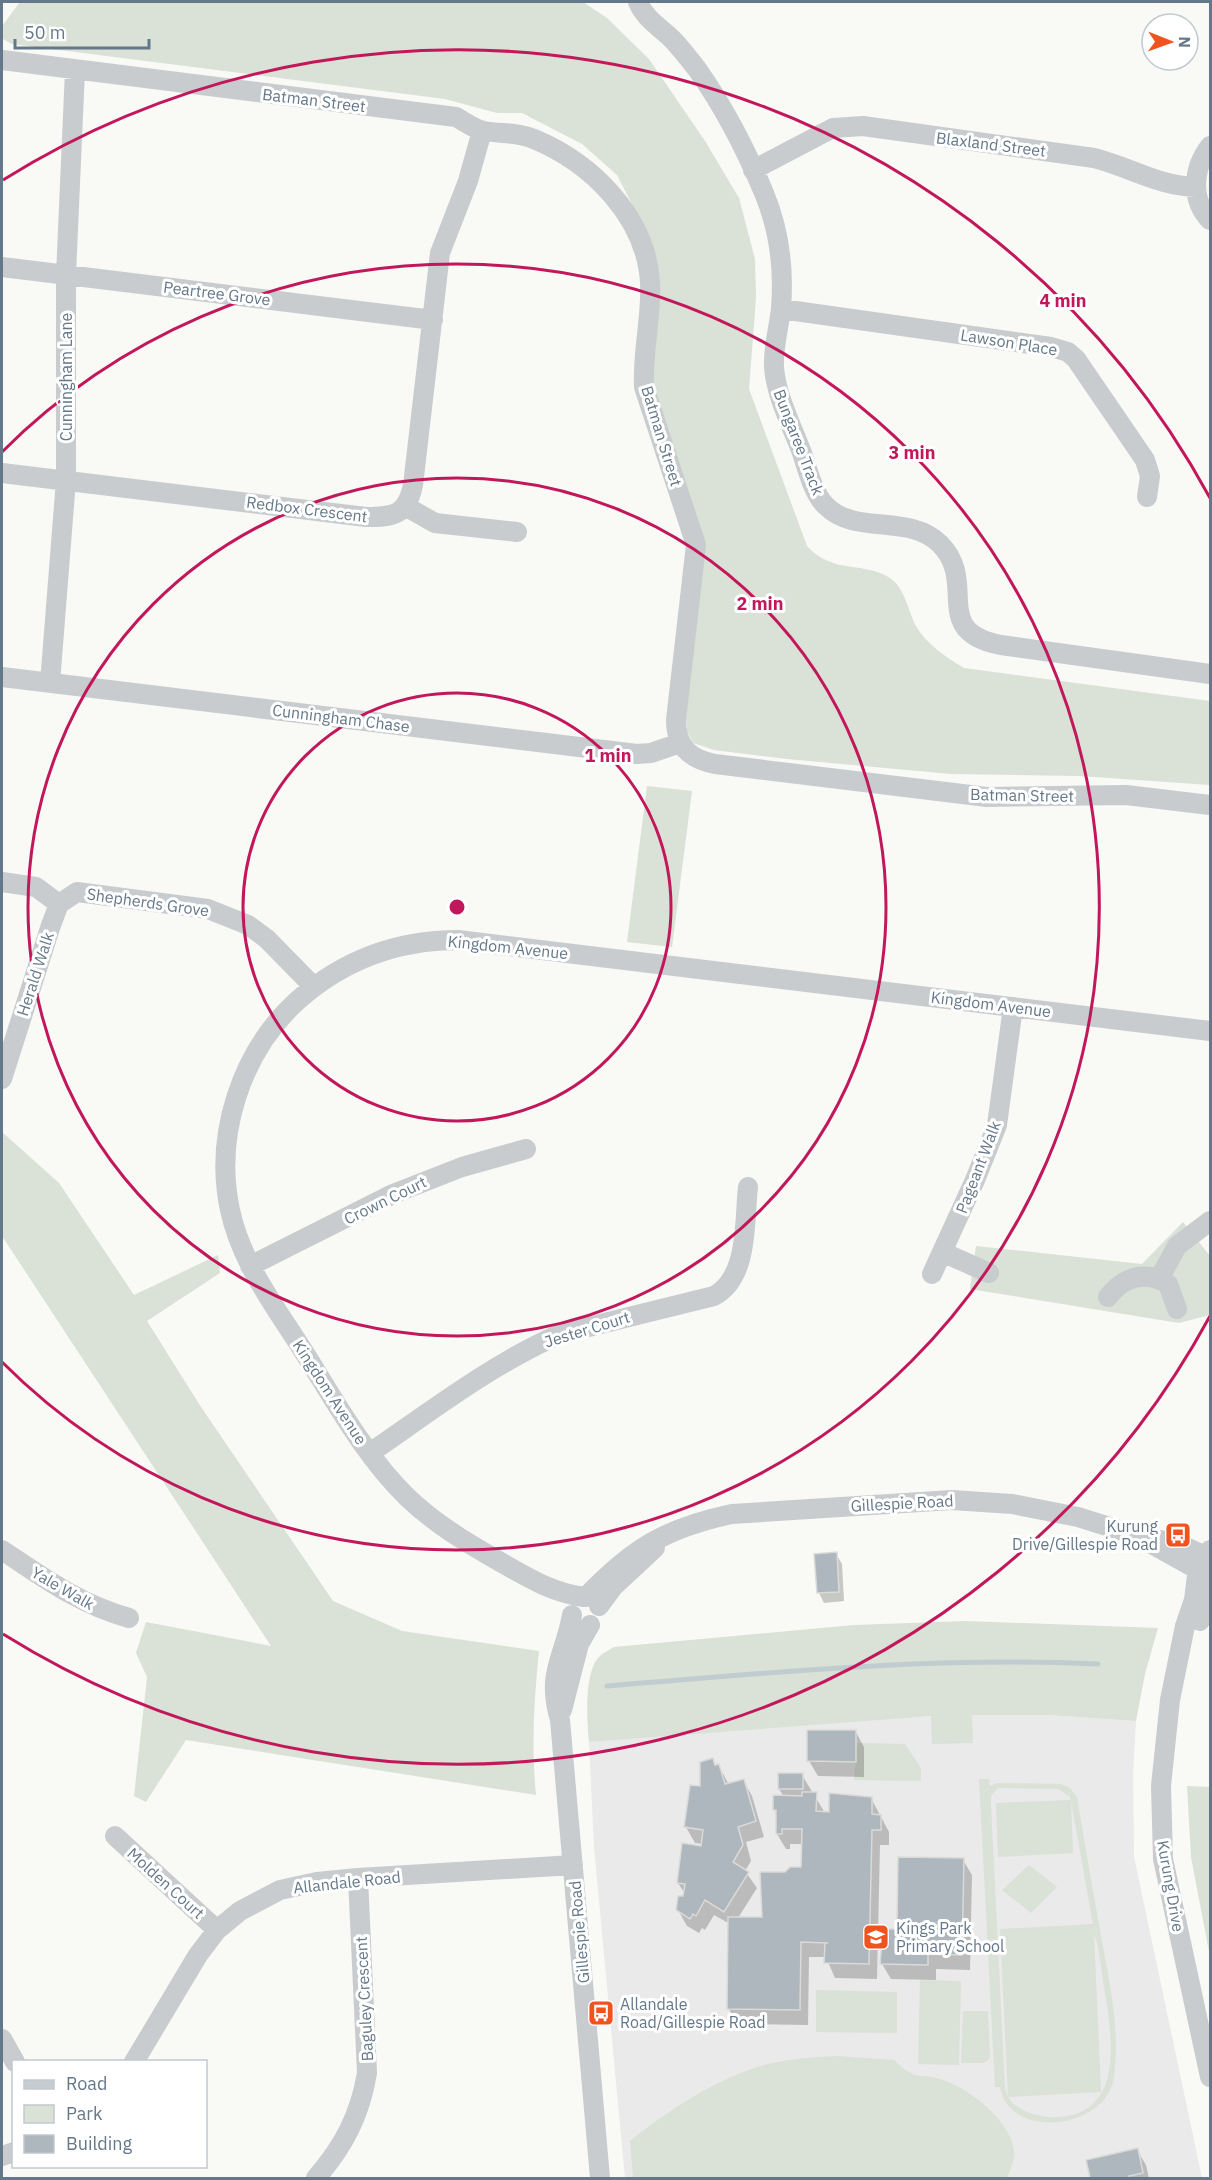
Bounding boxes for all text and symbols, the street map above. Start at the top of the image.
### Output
scale bar [15,12,148,50]
north arrow [1140,12,1200,72]
text: 50 m [24,21,66,44]
text: N [1175,36,1195,48]
street label: Batman Street [261,84,367,116]
street label: Blaxland Street [935,127,1047,161]
street label: Peartree Grove [162,277,272,310]
text: 4 min [1039,289,1087,312]
street label: Cunningham Lane [56,313,76,441]
street label: Lawson Place [959,324,1059,360]
street label: Batman Street [637,383,687,489]
street label: Bungaree Track [770,386,829,498]
text: 3 min [888,441,936,464]
street label: Redbox Crescent [245,492,369,526]
text: 2 min [736,592,784,615]
street label: Cunningham Chase [271,700,411,736]
text: 1 min [584,744,632,767]
street label: Batman Street [970,784,1074,806]
street label: Shepherds Grove [86,884,211,921]
centre of rings [447,897,467,917]
street label: Herald Walk [12,929,58,1019]
street label: Kingdom Avenue [447,931,569,963]
street label: Kingdom Avenue [930,987,1052,1021]
street label: Pageant Walk [951,1117,1005,1216]
street label: Crown Court [340,1171,430,1229]
street label: Jester Court [542,1307,632,1351]
street label: Kingdom Avenue [289,1336,371,1448]
street label: Gillespie Road [850,1490,954,1516]
place label: Kurung Drive/Gillespie Road [1012,1516,1159,1554]
bus stop icon: Kurung Drive/Gillespie Road [1163,1520,1193,1550]
street label: Yale Walk [28,1562,99,1614]
street label: Kurung Drive [1153,1839,1189,1933]
street label: Molden Court [123,1843,209,1923]
street label: Allandale Road [292,1866,402,1898]
street label: Gillespie Road [565,1880,593,1984]
place label: Kings Park Primary School [896,1918,1004,1956]
school or university icon: Kings Park Primary School [861,1922,891,1952]
street label: Baguley Crescent [351,1936,377,2062]
place label: Allandale Road/Gillespie Road [620,1994,766,2032]
bus stop icon: Allandale Road/Gillespie Road [586,1998,616,2028]
legend [12,2060,207,2168]
text: Road [66,2072,107,2095]
text: Park [66,2102,103,2125]
text: Building [66,2132,133,2155]

